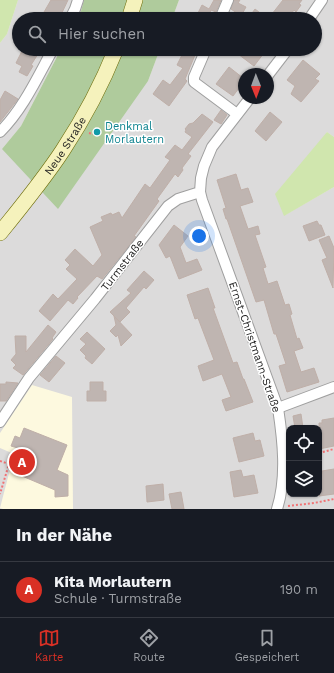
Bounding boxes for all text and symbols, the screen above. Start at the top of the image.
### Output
search box [12,12,322,56]
icon: search [26,23,48,45]
text: Hier suchen [58,25,145,43]
north arrow [238,68,274,104]
street label: Neue Straße [42,115,89,178]
place label: Denkmal Morlautern [105,120,164,146]
marker: Denkmal Morlautern [92,127,102,137]
your location [189,226,209,246]
street label: Turmstraße [98,237,147,294]
street label: Ernst-Christmann-Straße [226,280,283,414]
map controls [286,425,322,497]
button: locate [286,425,322,461]
pin: A [9,447,35,477]
button: layers [286,461,322,497]
text: In der Nähe [16,525,112,545]
text: Kita Morlautern [54,573,171,591]
text: A [25,582,33,597]
text: 190 m [280,582,318,597]
text: Schule · Turmstraße [54,591,182,606]
tab: Karte [35,627,63,664]
tab: Route [133,627,165,664]
tab: Gespeichert [235,627,299,664]

